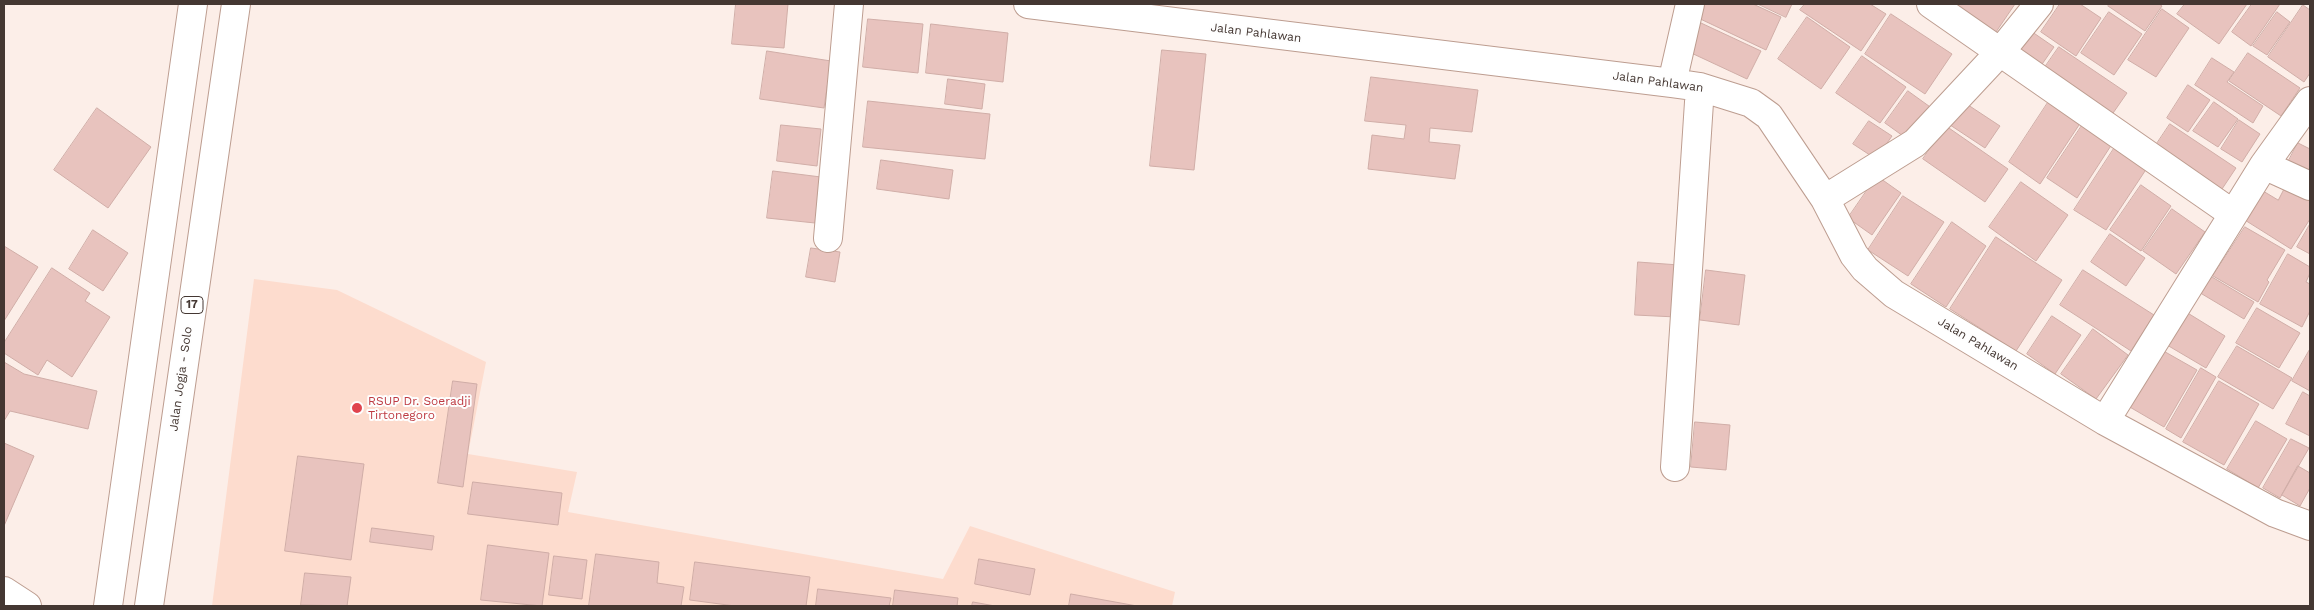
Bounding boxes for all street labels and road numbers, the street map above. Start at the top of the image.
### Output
street label: Jalan Pahlawan [1210,20,1302,46]
street label: Jalan Pahlawan [1612,69,1704,95]
road number: 17 [181,296,203,314]
street label: Jalan Pahlawan [1935,314,2021,374]
street label: Jalan Jogja - Solo [167,326,195,432]

